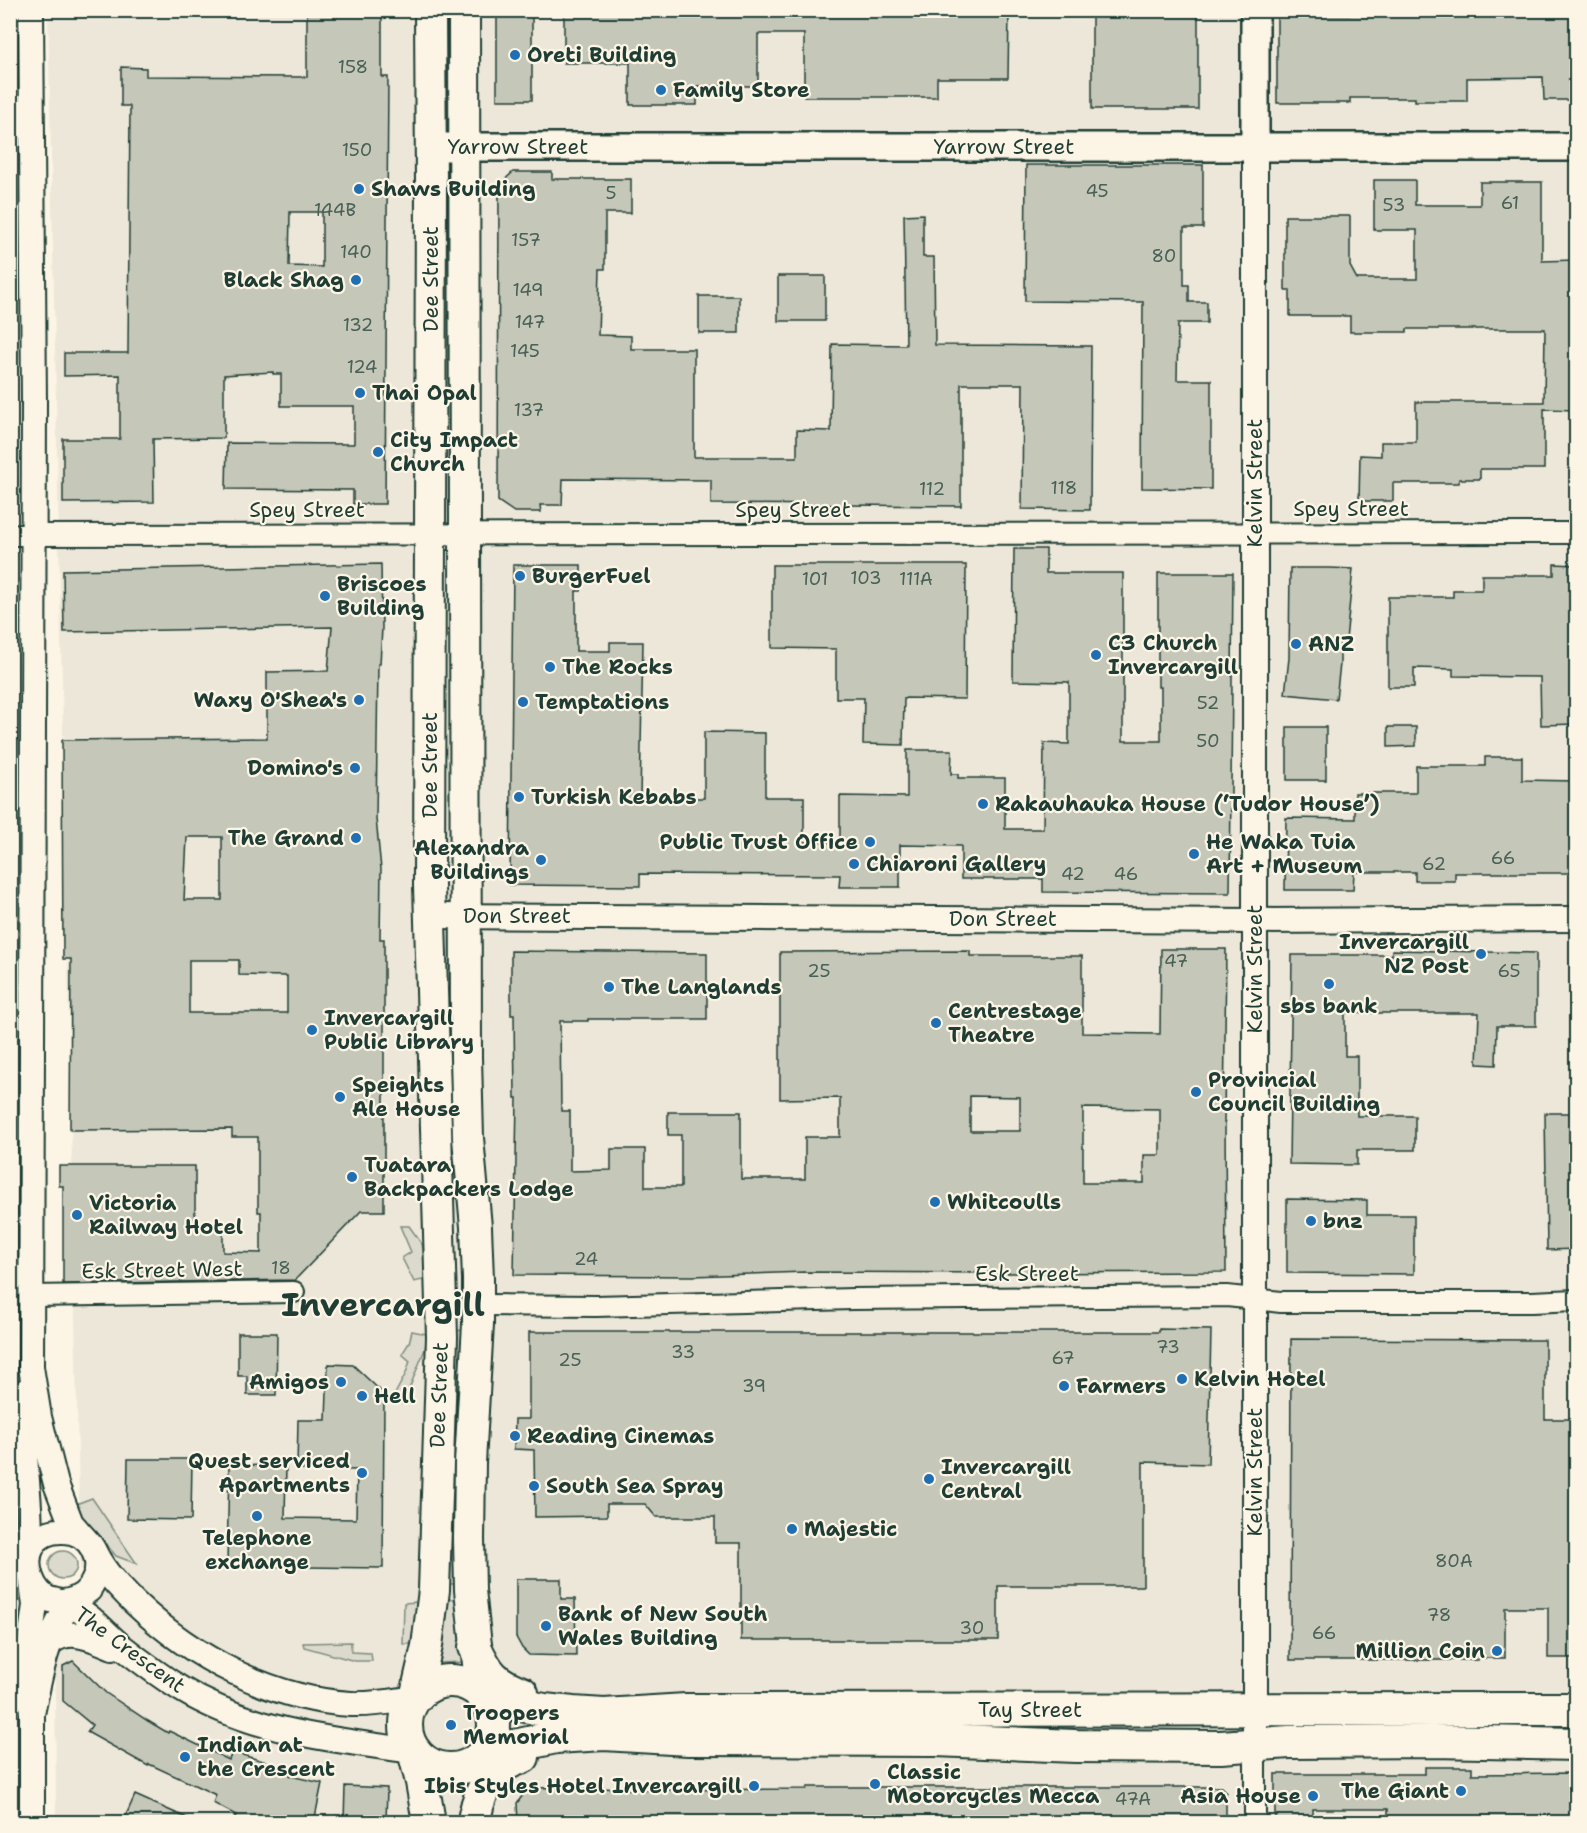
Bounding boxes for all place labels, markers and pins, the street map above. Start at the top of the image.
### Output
place label: Oreti Building [527,41,676,69]
marker: Oreti Building [508,48,522,62]
place label: Family Store [673,76,810,104]
marker: Family Store [654,83,668,97]
place label: Shaws Building [371,175,536,203]
marker: Shaws Building [352,182,366,196]
place label: Black Shag [224,266,344,294]
marker: Black Shag [349,273,363,287]
place label: Thai Opal [372,379,477,407]
marker: Thai Opal [353,386,367,400]
place label: City Impact Church [390,426,518,478]
marker: City Impact Church [371,445,385,459]
place label: BurgerFuel [532,562,651,590]
marker: BurgerFuel [513,569,527,583]
place label: Briscoes Building [337,570,427,622]
marker: Briscoes Building [318,589,332,603]
place label: C3 Church Invercargill [1108,629,1238,681]
place label: ANZ [1308,630,1354,658]
marker: ANZ [1289,637,1303,651]
marker: C3 Church Invercargill [1089,648,1103,662]
place label: The Rocks [562,653,673,681]
marker: The Rocks [543,660,557,674]
place label: Waxy O'Shea's [194,686,347,714]
place label: Temptations [535,688,669,716]
marker: Waxy O'Shea's [352,693,366,707]
marker: Temptations [516,695,530,709]
place label: Domino's [247,754,343,782]
marker: Domino's [348,761,362,775]
place label: Turkish Kebabs [531,783,697,811]
marker: Turkish Kebabs [512,790,526,804]
place label: Rakauhauka House (‘Tudor House’) [995,790,1380,818]
marker: Rakauhauka House (‘Tudor House’) [976,797,990,811]
place label: The Grand [228,824,344,852]
place label: Public Trust Office [659,828,858,856]
place label: He Waka Tuia Art + Museum [1206,828,1362,880]
marker: The Grand [349,831,363,845]
place label: Alexandra Buildings [414,834,530,886]
marker: Public Trust Office [863,835,877,849]
marker: He Waka Tuia Art + Museum [1187,847,1201,861]
place label: Chiaroni Gallery [866,850,1046,878]
marker: Alexandra Buildings [534,853,548,867]
marker: Chiaroni Gallery [847,857,861,871]
place label: Invercargill NZ Post [1339,928,1469,980]
marker: Invercargill NZ Post [1474,947,1488,961]
place label: The Langlands [621,973,782,1001]
marker: sbs bank [1322,977,1336,991]
marker: The Langlands [602,980,616,994]
place label: sbs bank [1280,992,1378,1020]
place label: Centrestage Theatre [948,997,1082,1049]
place label: Invercargill Public Library [324,1004,474,1056]
marker: Centrestage Theatre [929,1016,943,1030]
marker: Invercargill Public Library [305,1023,319,1037]
place label: Provincial Council Building [1208,1066,1380,1118]
place label: Speights Ale House [352,1071,461,1123]
marker: Provincial Council Building [1189,1085,1203,1099]
marker: Speights Ale House [333,1090,347,1104]
place label: Tuatara Backpackers Lodge [364,1151,574,1203]
marker: Tuatara Backpackers Lodge [345,1170,359,1184]
place label: Whitcoulls [947,1188,1061,1216]
place label: Victoria Railway Hotel [89,1189,243,1241]
marker: Whitcoulls [928,1195,942,1209]
place label: bnz [1323,1207,1363,1235]
marker: Victoria Railway Hotel [70,1208,84,1222]
marker: bnz [1304,1214,1318,1228]
place label: Kelvin Hotel [1194,1365,1325,1393]
place label: Amigos [249,1368,329,1396]
place label: Farmers [1076,1372,1166,1400]
marker: Kelvin Hotel [1175,1372,1189,1386]
marker: Amigos [334,1375,348,1389]
marker: Farmers [1057,1379,1071,1393]
place label: Hell [374,1382,416,1410]
marker: Hell [355,1389,369,1403]
place label: Reading Cinemas [527,1422,714,1450]
marker: Reading Cinemas [508,1429,522,1443]
place label: Quest serviced Apartments [188,1447,350,1499]
place label: Invercargill Central [941,1453,1071,1505]
marker: Quest serviced Apartments [355,1466,369,1480]
place label: South Sea Spray [546,1472,724,1500]
marker: Invercargill Central [922,1472,936,1486]
marker: South Sea Spray [527,1479,541,1493]
marker: Telephone exchange [250,1509,264,1523]
place label: Majestic [804,1515,897,1543]
marker: Majestic [785,1522,799,1536]
place label: Telephone exchange [202,1524,312,1576]
place label: Bank of New South Wales Building [558,1600,768,1652]
marker: Bank of New South Wales Building [539,1619,553,1633]
place label: Million Coin [1356,1637,1485,1665]
marker: Million Coin [1490,1644,1504,1658]
place label: Troopers Memorial [463,1699,569,1751]
marker: Troopers Memorial [444,1718,458,1732]
place label: Indian at the Crescent [197,1731,335,1783]
marker: Indian at the Crescent [178,1750,192,1764]
place label: Classic Motorcycles Mecca [887,1758,1100,1810]
place label: Ibis Styles Hotel Invercargill [424,1772,742,1800]
marker: Classic Motorcycles Mecca [868,1777,882,1791]
place label: The Giant [1341,1777,1449,1805]
marker: Ibis Styles Hotel Invercargill [747,1779,761,1793]
place label: Asia House [1180,1782,1301,1810]
marker: The Giant [1454,1784,1468,1798]
marker: Asia House [1306,1789,1320,1803]

